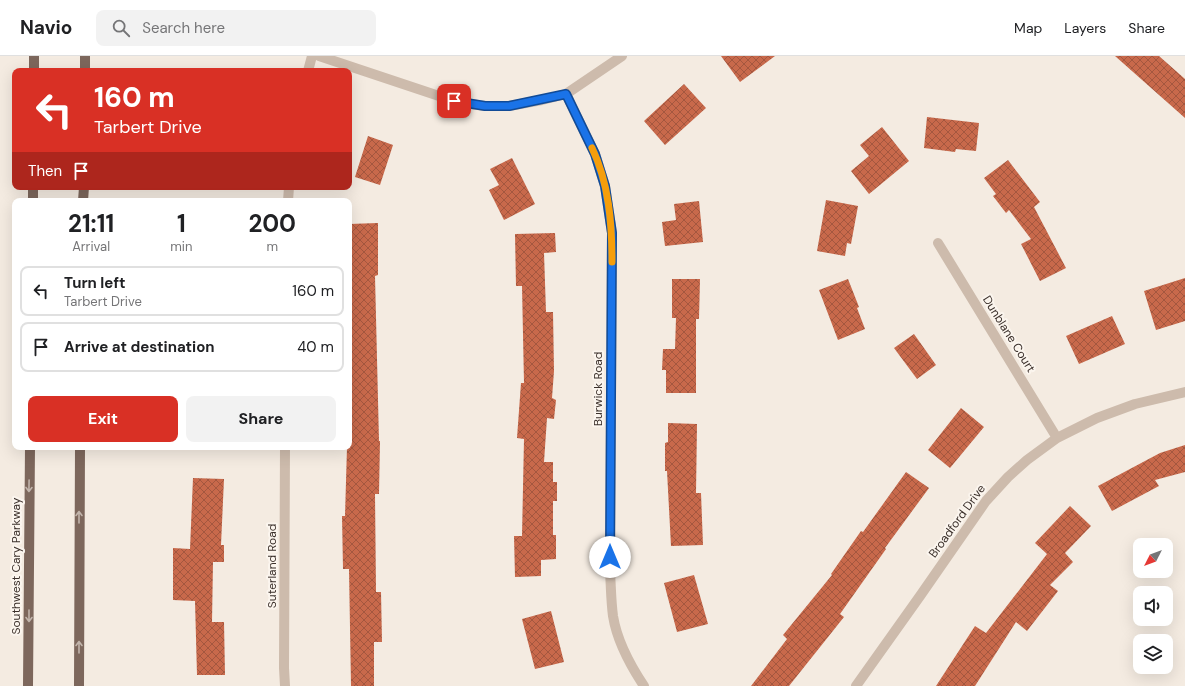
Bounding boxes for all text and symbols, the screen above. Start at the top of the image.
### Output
search box [96,10,376,46]
text: Navio [20,15,72,40]
icon: search [110,17,132,39]
text: Search here [142,18,225,38]
text: Map [1014,19,1042,37]
text: Layers [1064,19,1106,37]
text: Share [1128,19,1165,37]
text: 160 m [94,79,175,116]
icon: left [28,84,80,136]
pin [437,84,471,118]
icon: arrive [443,90,465,112]
text: Tarbert Drive [94,115,202,139]
icon: arrive [70,160,92,182]
text: Then [28,161,62,181]
text: 21:11 [68,208,114,239]
text: 1 [177,208,186,239]
text: 200 [248,208,296,239]
text: Arrival [72,238,110,255]
text: min [170,238,192,255]
text: m [266,238,278,255]
text: Turn left [64,273,125,293]
icon: left [30,280,52,302]
text: 160 m [292,281,334,301]
text: Tarbert Drive [64,293,142,310]
street label: Dunblane Court [979,293,1039,376]
icon: arrive [30,336,52,358]
text: Arrive at destination [64,337,215,357]
text: 40 m [297,337,334,357]
street label: Burwick Road [590,352,606,426]
button: Exit [28,396,178,442]
button: Share [186,396,336,442]
one-way arrow [26,479,33,492]
street label: Broadford Drive [925,481,989,561]
street label: Southwest Cary Parkway [8,497,24,635]
one-way arrow [75,511,83,524]
street label: Suterland Road [264,524,280,608]
position arrow [589,536,631,578]
north arrow [1133,538,1173,578]
map controls [1133,538,1173,674]
button: sound [1133,586,1173,626]
one-way arrow [25,609,33,622]
button: layers [1133,634,1173,674]
one-way arrow [75,641,83,654]

